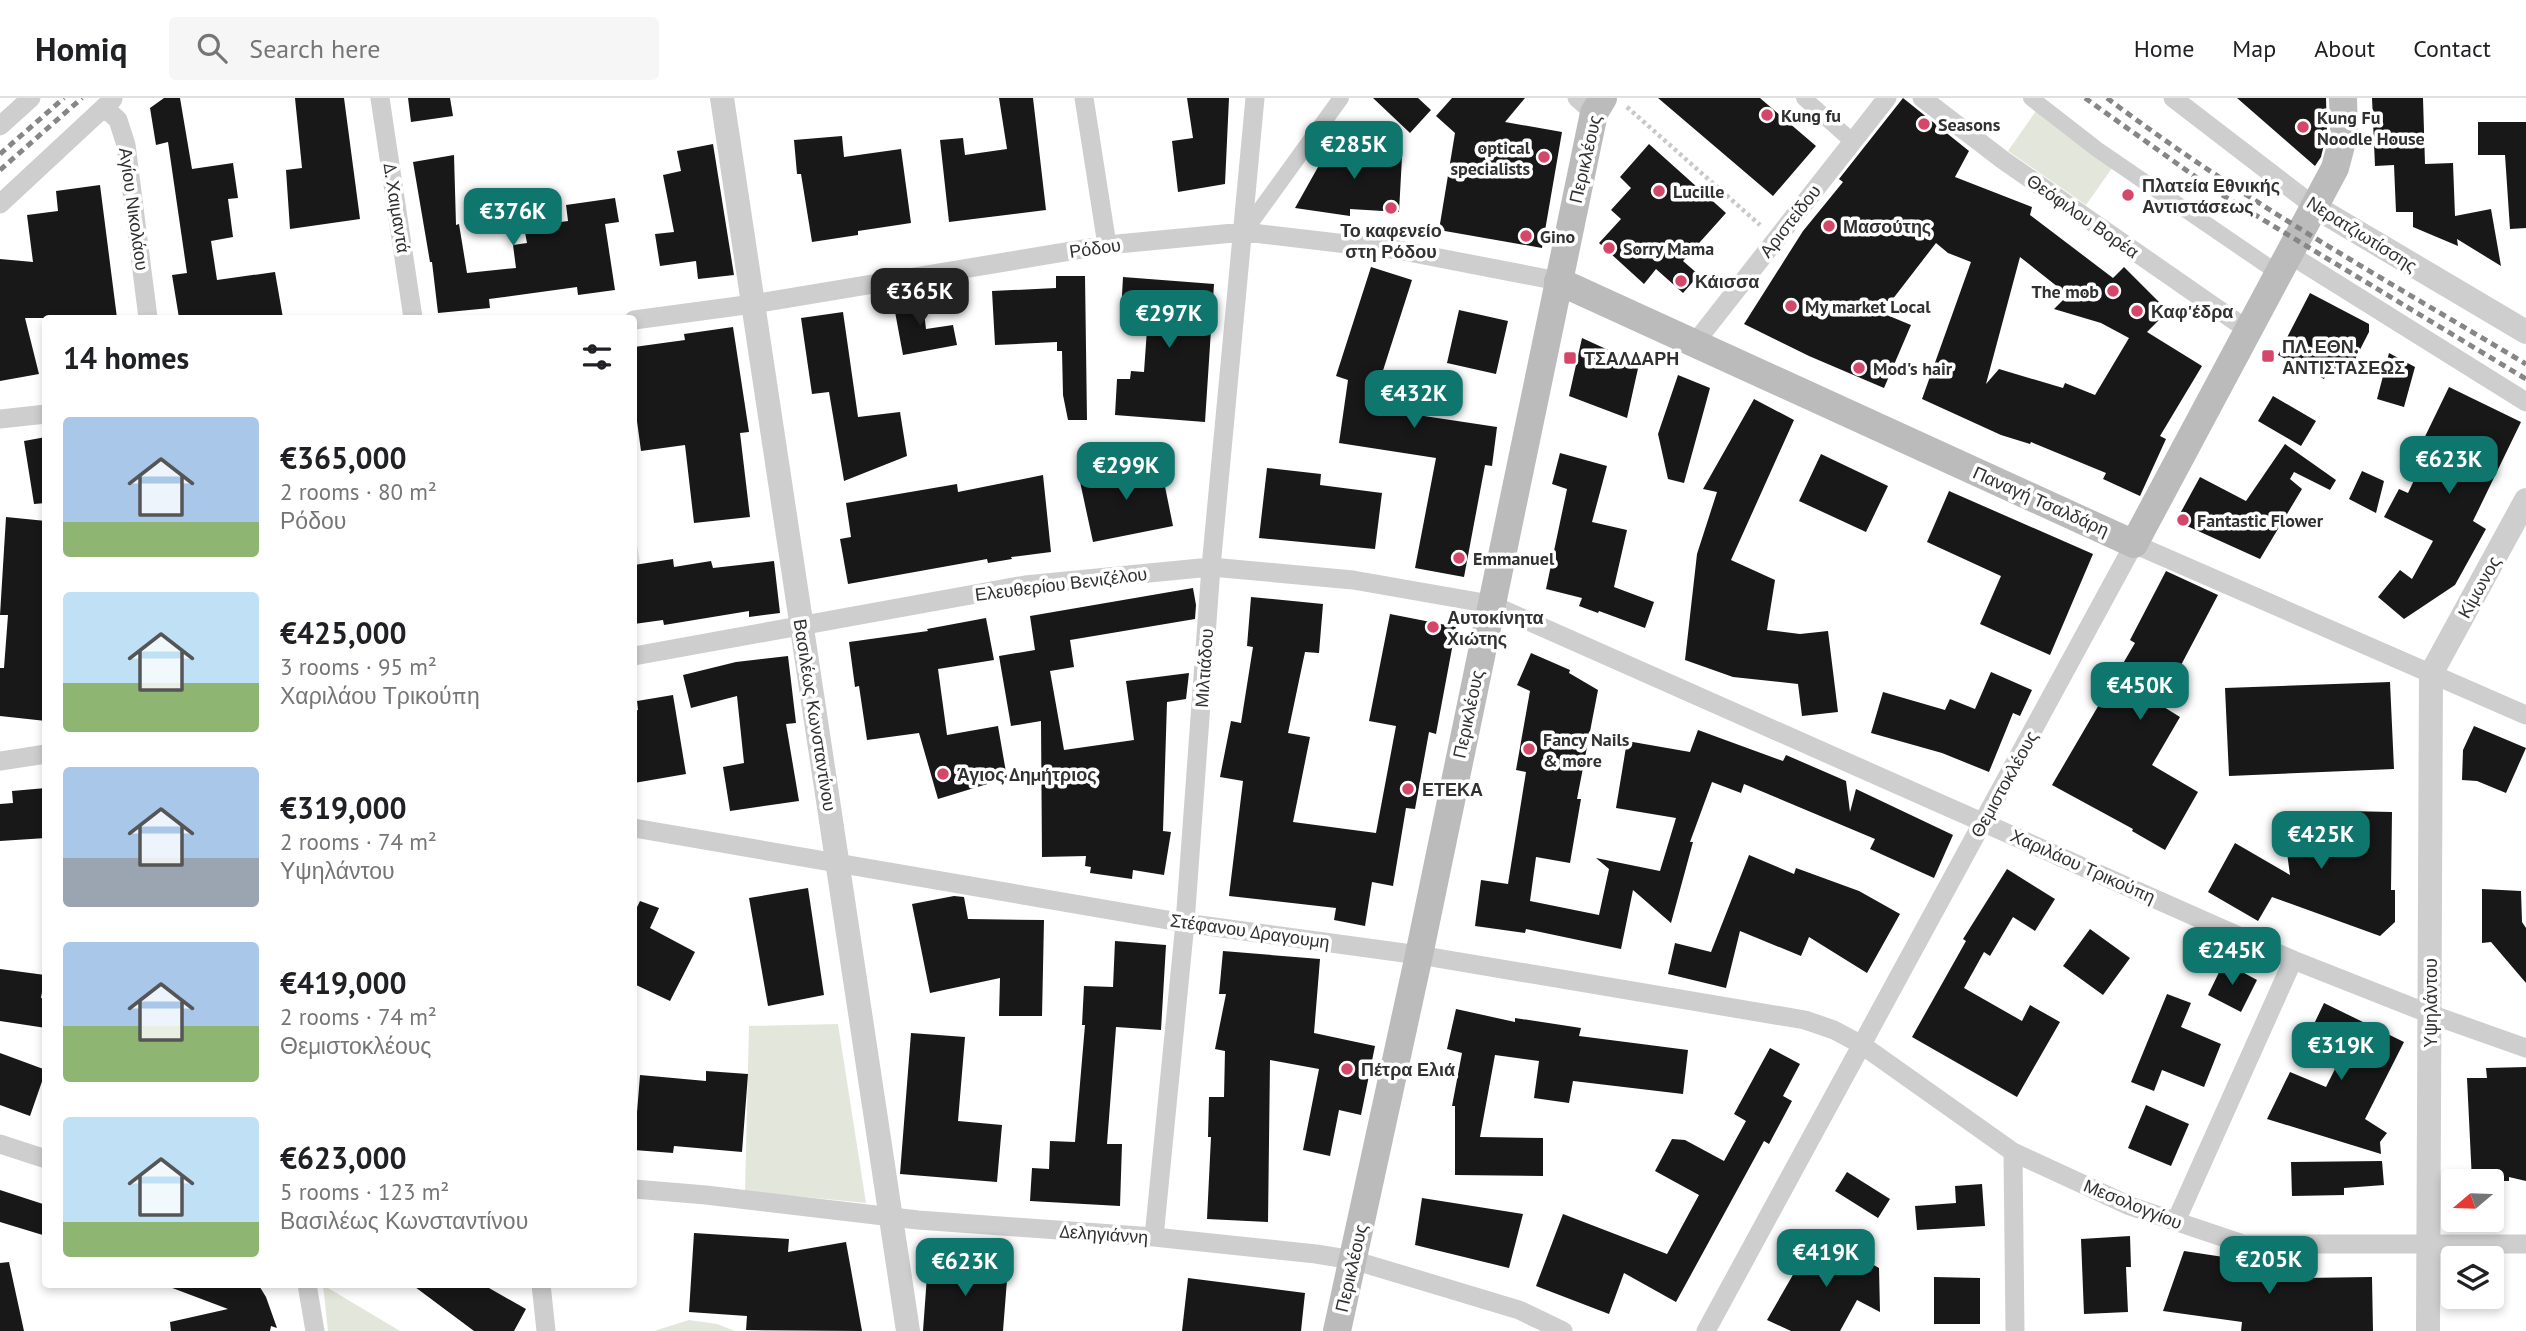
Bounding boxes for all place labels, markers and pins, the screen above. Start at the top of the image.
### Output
place label: Kung fu [1781,104,1841,127]
place label: Kung Fu Noodle House [2317,106,2425,150]
marker: Kung fu [1759,107,1775,123]
place label: Seasons [1938,113,2001,136]
marker: Seasons [1916,116,1932,132]
marker: Kung Fu Noodle House [2295,119,2311,135]
pin: €285K [1305,122,1403,181]
place label: optical specialists [1450,136,1531,180]
marker: optical specialists [1536,149,1552,165]
place label: Πλατεία Εθνικής Αντιστάσεως [2142,174,2280,218]
place label: Lucille [1673,180,1724,203]
marker: Lucille [1651,183,1667,199]
marker: Πλατεία Εθνικής Αντιστάσεως [2120,187,2136,203]
pin: €376K [464,188,562,248]
marker: Το καφενείο στη Ρόδου [1383,200,1399,216]
place label: Μασούτης [1843,215,1931,238]
marker: Μασούτης [1821,218,1837,234]
place label: Το καφενείο στη Ρόδου [1340,219,1442,263]
place label: Gino [1540,225,1576,248]
marker: Gino [1518,228,1534,244]
place label: Sorry Mama [1623,237,1714,260]
marker: Sorry Mama [1601,240,1617,256]
pin: €365K [871,268,969,328]
place label: Κάισσα [1695,270,1759,293]
marker: Κάισσα [1673,273,1689,289]
place label: The mob [2031,280,2099,303]
marker: The mob [2105,283,2121,299]
pin: €297K [1120,290,1218,350]
place label: My market Local [1805,295,1931,318]
marker: My market Local [1783,298,1799,314]
place label: Καφ'έδρα [2151,300,2233,323]
marker: Καφ'έδρα [2129,303,2145,319]
place label: ΠΛ. ΕΘΝ. ΑΝΤΙΣΤΑΣΕΩΣ [2282,335,2405,379]
place label: ΤΣΑΛΔΑΡΗ [1584,347,1679,370]
marker: ΠΛ. ΕΘΝ. ΑΝΤΙΣΤΑΣΕΩΣ [2260,348,2276,364]
marker: ΤΣΑΛΔΑΡΗ [1562,350,1578,366]
place label: Mod's hair [1873,357,1953,380]
marker: Mod's hair [1851,360,1867,376]
pin: €432K [1365,370,1463,430]
pin: €623K [2400,436,2498,496]
pin: €299K [1077,442,1175,502]
place label: Fantastic Flower [2197,509,2324,532]
marker: Fantastic Flower [2175,512,2191,528]
place label: Emmanuel [1473,547,1555,570]
marker: Emmanuel [1451,550,1467,566]
place label: Αυτοκίνητα Χιώτης [1447,606,1544,650]
marker: Αυτοκίνητα Χιώτης [1425,619,1441,635]
pin: €450K [2091,662,2189,722]
place label: Fancy Nails & more [1543,728,1630,772]
marker: Fancy Nails & more [1521,741,1537,757]
place label: Άγιος Δημήτριος [957,763,1097,786]
marker: Άγιος Δημήτριος [935,766,951,782]
place label: ΕΤΕΚΑ [1422,778,1483,801]
marker: ΕΤΕΚΑ [1400,781,1416,797]
pin: €425K [2272,812,2370,871]
pin: €245K [2183,928,2281,987]
pin: €319K [2292,1023,2390,1082]
place label: Πέτρα Ελιά [1361,1058,1455,1081]
marker: Πέτρα Ελιά [1339,1061,1355,1077]
pin: €419K [1777,1230,1875,1289]
pin: €205K [2220,1236,2318,1296]
pin: €623K [916,1238,1014,1298]

